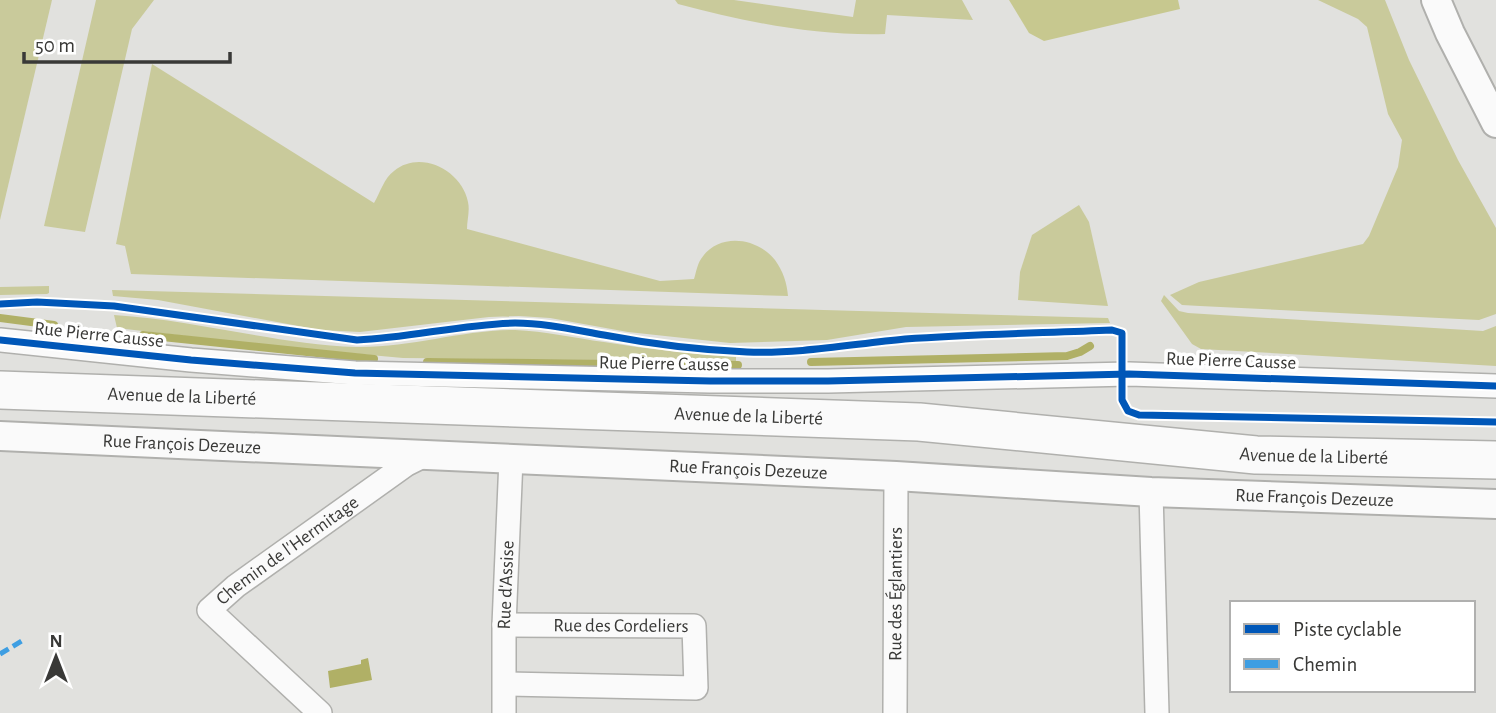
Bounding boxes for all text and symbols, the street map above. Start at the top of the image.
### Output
scale bar [24,21,231,65]
text: 50 m [35,35,75,56]
street label: Rue Pierre Causse [33,319,165,351]
street label: Rue Pierre Causse [1166,349,1296,373]
street label: Rue Pierre Causse [599,353,729,375]
street label: Avenue de la Liberté [107,384,257,408]
street label: Avenue de la Liberté [674,404,823,428]
street label: Rue François Dezeuze [102,431,261,457]
street label: Avenue de la Liberté [1239,444,1388,467]
street label: Rue François Dezeuze [669,456,828,482]
street label: Rue François Dezeuze [1235,485,1394,510]
street label: Chemin de l'Hermitage [212,492,362,608]
street label: Rue des Églantiers [884,527,905,661]
street label: Rue d'Assise [494,540,517,630]
legend [1230,601,1475,692]
street label: Rue des Cordeliers [553,616,689,635]
text: Piste cyclable [1293,619,1402,640]
north arrow [21,622,91,692]
text: N [49,632,63,651]
text: Chemin [1293,654,1357,675]

